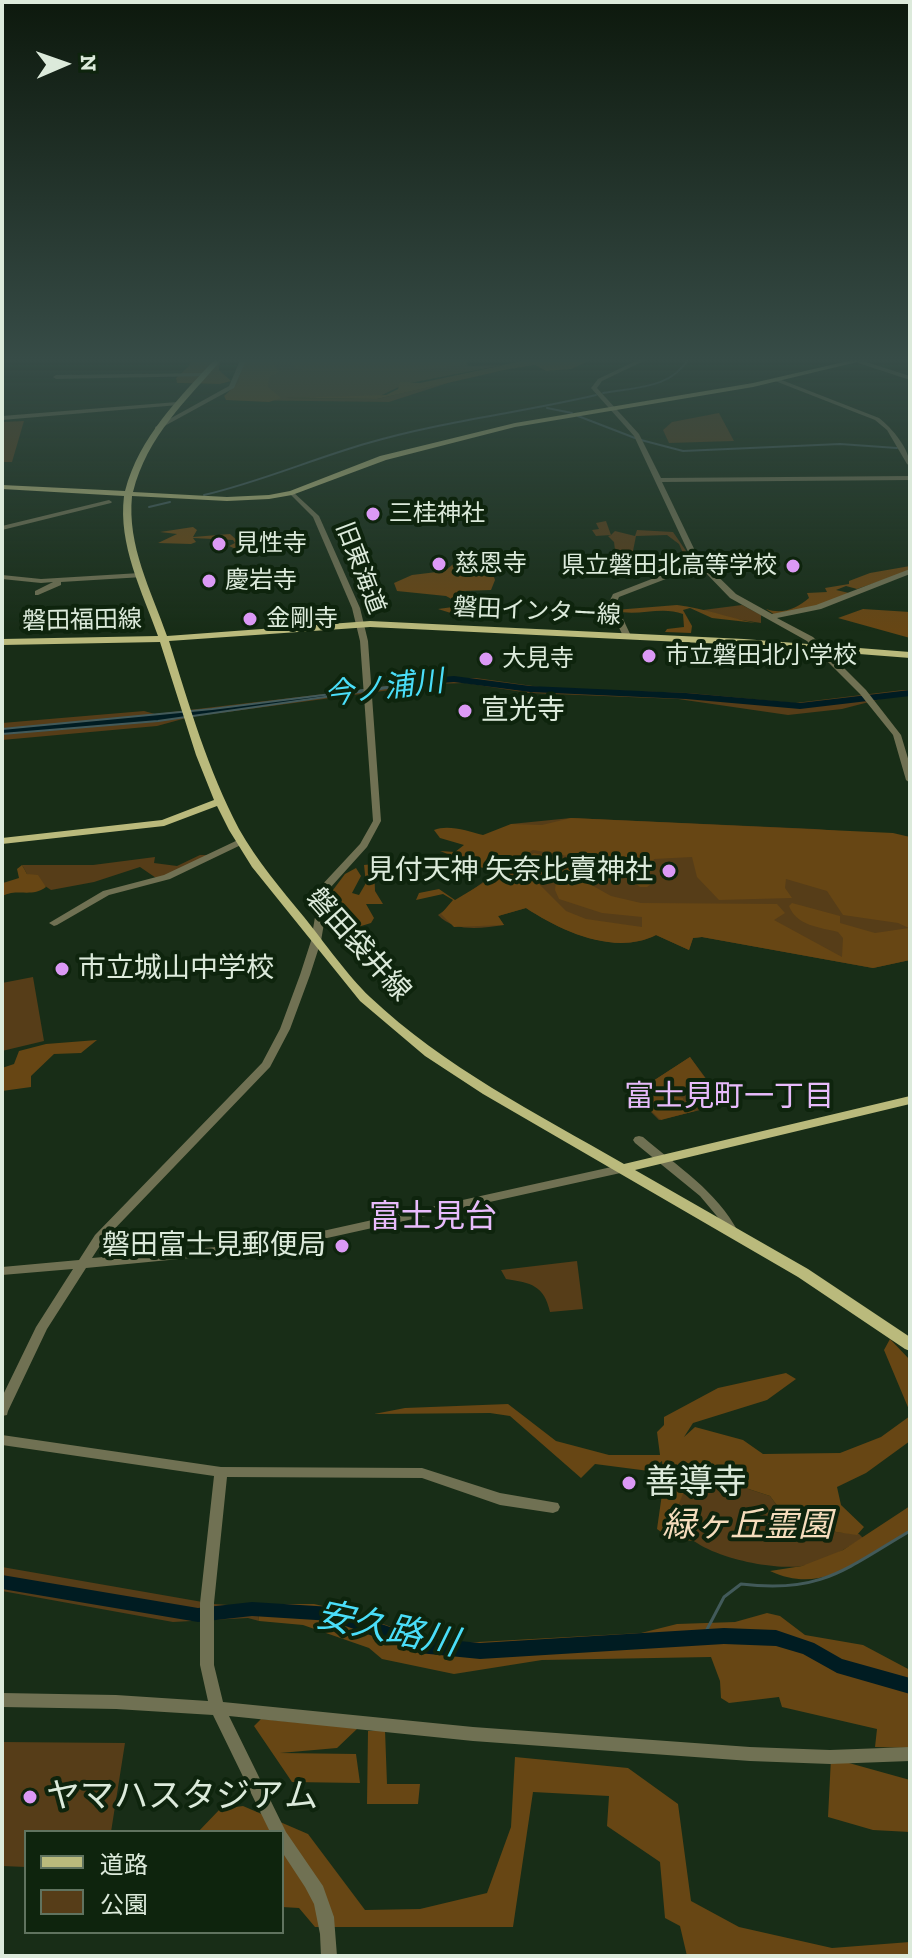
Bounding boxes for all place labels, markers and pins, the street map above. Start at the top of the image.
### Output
place label: 三桂神社 [389,500,485,528]
marker: 三桂神社 [364,505,382,523]
place label: 見性寺 [235,530,307,558]
marker: 見性寺 [210,535,228,553]
place label: 慈恩寺 [455,550,527,578]
place label: 県立磐田北高等学校 [561,552,777,580]
marker: 慈恩寺 [430,555,448,573]
marker: 県立磐田北高等学校 [784,557,802,575]
place label: 慶岩寺 [225,567,297,595]
marker: 慶岩寺 [200,572,218,590]
place label: 金剛寺 [266,605,338,633]
marker: 金剛寺 [241,610,259,628]
place label: 市立磐田北小学校 [665,642,857,670]
place label: 大見寺 [502,645,574,673]
marker: 市立磐田北小学校 [640,647,658,665]
marker: 大見寺 [477,650,495,668]
place label: 宣光寺 [481,694,565,728]
marker: 宣光寺 [456,702,474,720]
place label: 見付天神 矢奈比賣神社 [367,854,653,888]
marker: 見付天神 矢奈比賣神社 [660,862,678,880]
place label: 市立城山中学校 [78,952,274,986]
marker: 市立城山中学校 [53,960,71,978]
place label: 磐田富士見郵便局 [102,1229,326,1263]
marker: 磐田富士見郵便局 [333,1237,351,1255]
place label: 善導寺 [645,1463,747,1503]
marker: 善導寺 [620,1474,638,1492]
place label: ヤマハスタジアム [46,1777,318,1817]
marker: ヤマハスタジアム [21,1788,39,1806]

